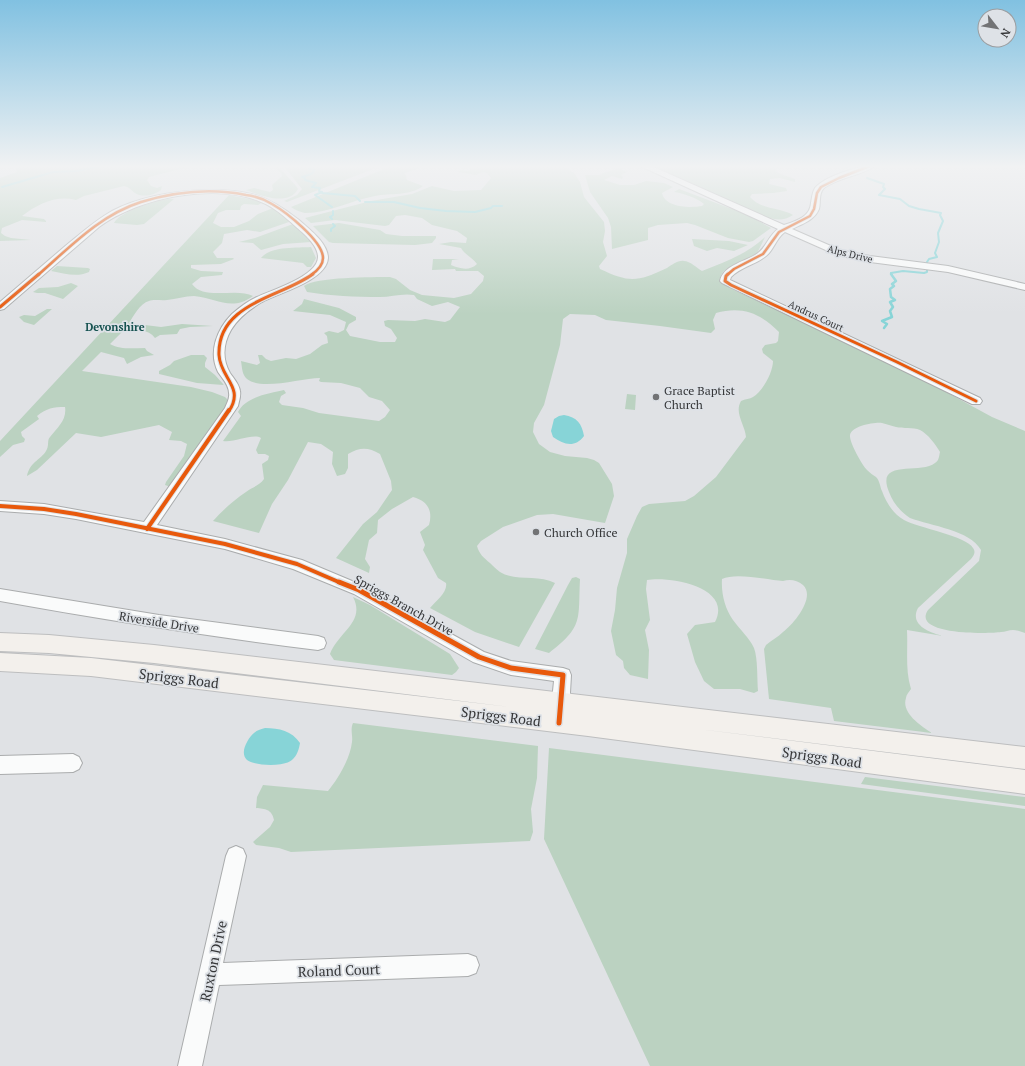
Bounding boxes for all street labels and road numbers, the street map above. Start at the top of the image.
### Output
street label: Alps Drive [826,242,874,266]
street label: Andrus Court [786,297,846,335]
street label: Spriggs Branch Drive [352,571,456,639]
street label: Riverside Drive [118,608,200,636]
street label: Spriggs Road [138,664,220,692]
street label: Spriggs Road [460,702,542,730]
street label: Spriggs Road [781,742,863,772]
street label: Ruxton Drive [195,919,231,1003]
street label: Roland Court [298,959,381,981]

